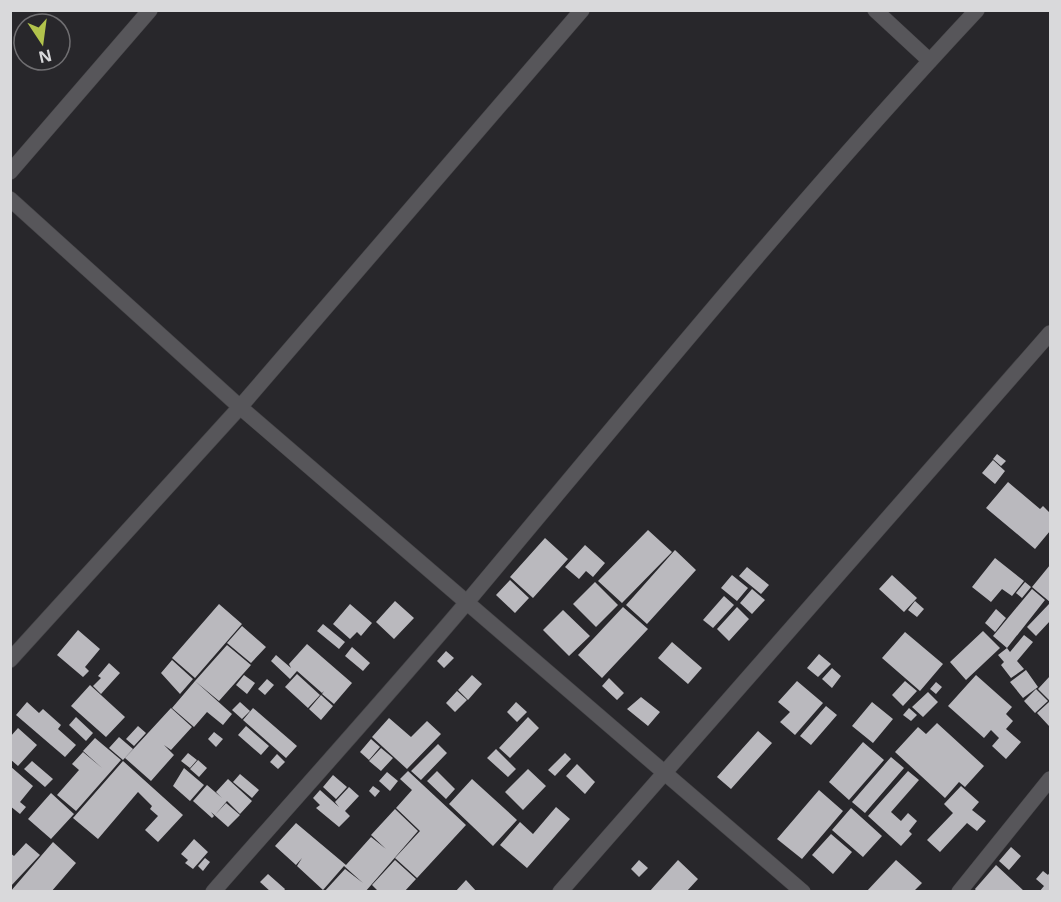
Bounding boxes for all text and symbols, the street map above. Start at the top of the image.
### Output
north arrow [12,12,72,72]
text: N [37,44,54,69]

